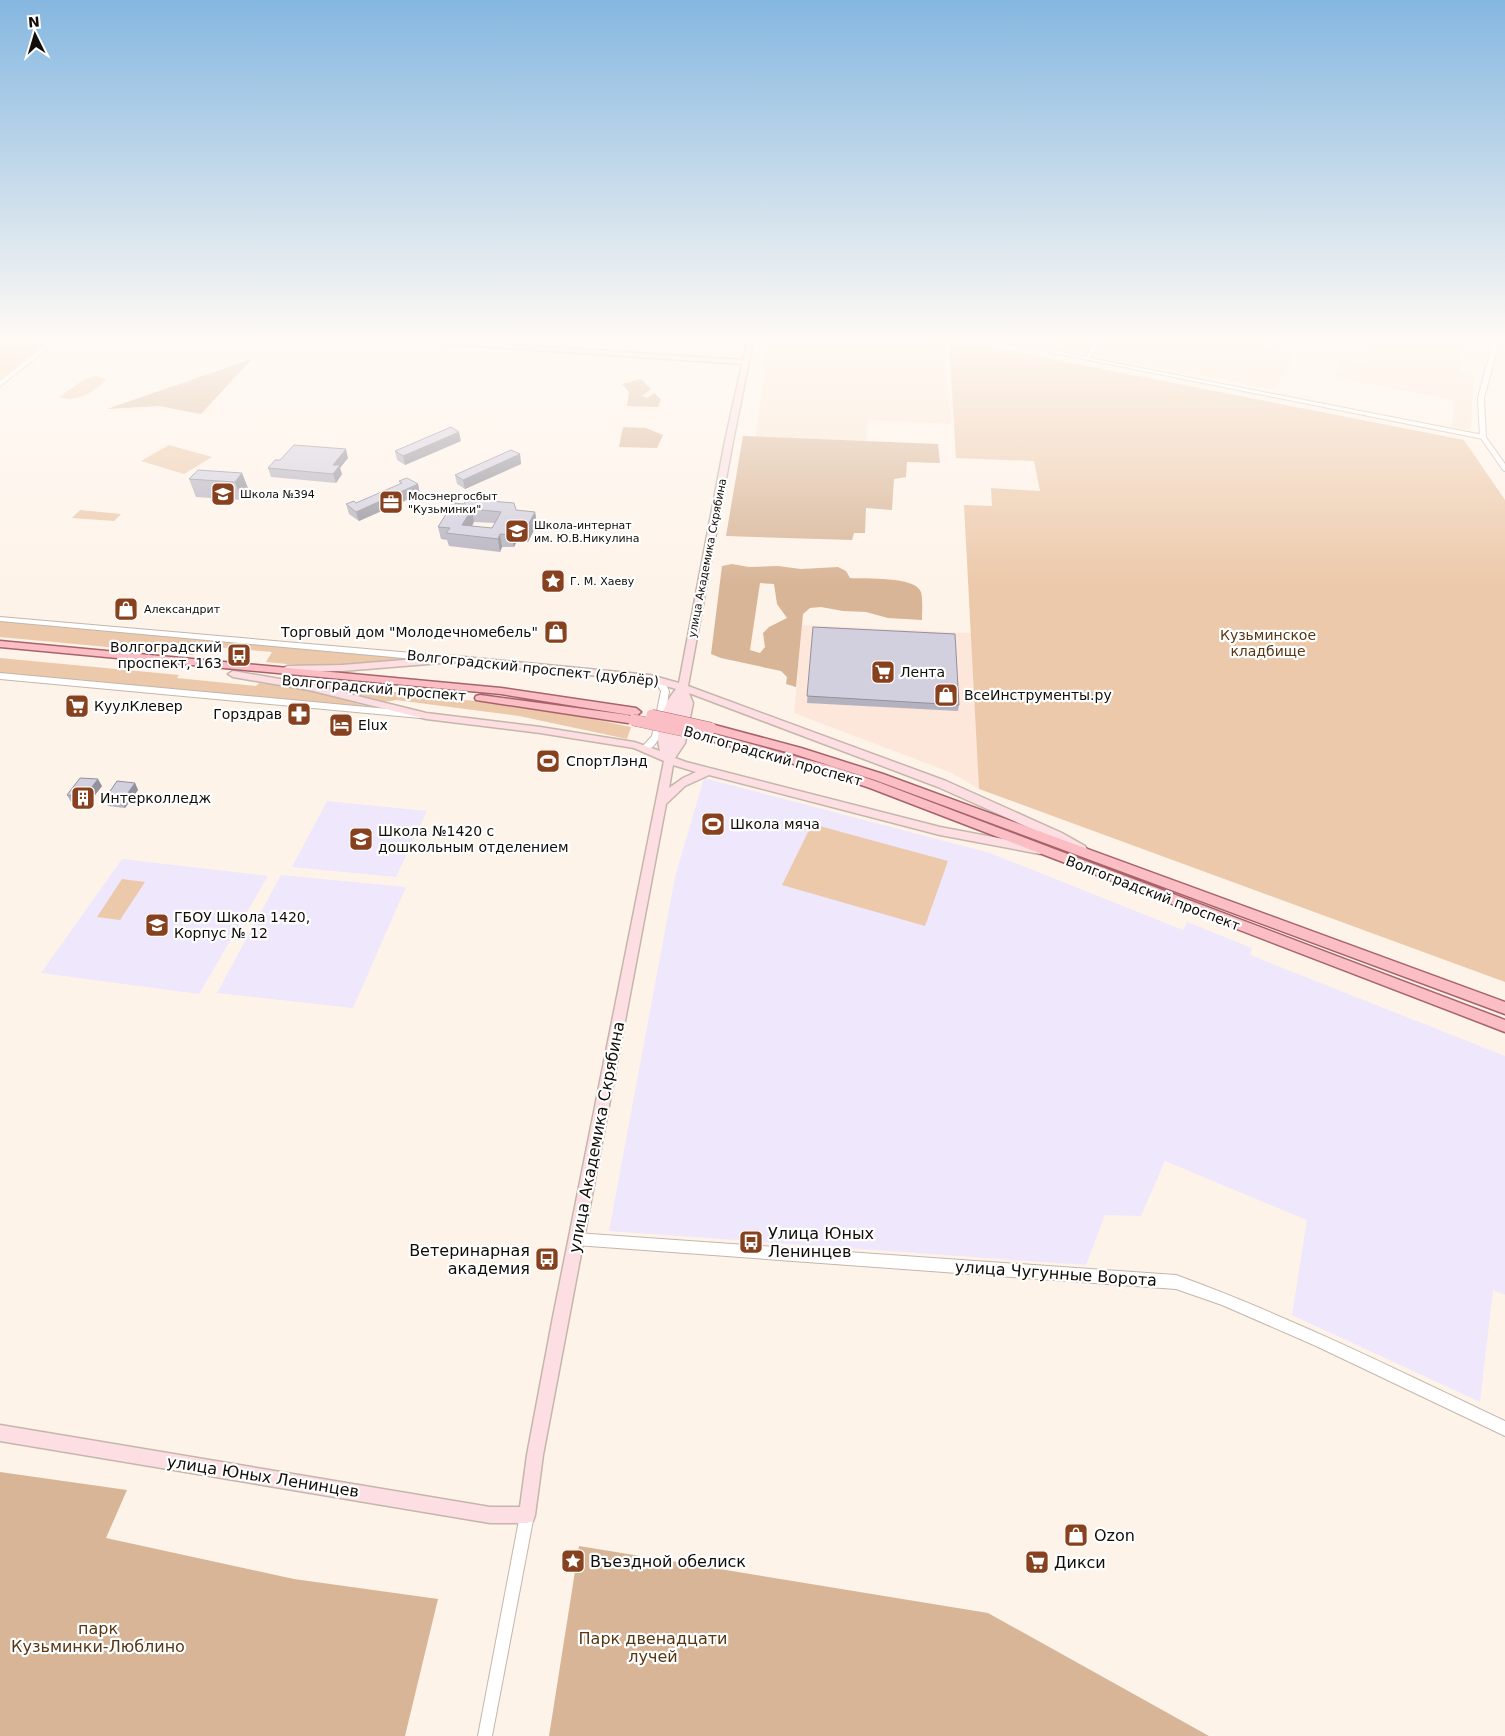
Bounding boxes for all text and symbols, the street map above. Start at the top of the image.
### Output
north arrow [10,10,60,60]
text: N [27,14,40,31]
street label: улица Академика Скрябина [686,477,729,639]
school or university icon: Школа №394 [210,481,236,507]
place label: Школа №394 [240,488,315,501]
office icon: Мосэнергосбыт "Кузьминки" [378,489,404,515]
place label: Мосэнергосбыт "Кузьминки" [408,490,498,516]
school or university icon: Школа-интернат им. Ю.В.Никулина [504,518,530,544]
place label: Школа-интернат им. Ю.В.Никулина [534,519,640,545]
place icon: Г. М. Хаеву [540,568,566,594]
place label: Г. М. Хаеву [570,575,635,588]
shop icon: Александрит [113,596,139,622]
place label: Александрит [144,603,221,616]
shop icon: Торговый дом "Молодечномебель" [543,619,569,645]
place label: Торговый дом "Молодечномебель" [280,624,538,640]
park label: Кузьминское кладбище [1220,627,1316,659]
place label: Волгоградский проспект, 163 [110,639,222,671]
bus stop icon: Волгоградский проспект, 163 [226,642,252,668]
street label: Волгоградский проспект (дублёр) [406,647,660,689]
supermarket icon: Лента [870,659,896,685]
place label: Лента [900,664,945,680]
street label: Волгоградский проспект [281,672,467,704]
shop icon: ВсеИнструменты.ру [933,682,959,708]
place label: ВсеИнструменты.ру [964,687,1112,703]
supermarket icon: КуулКлевер [64,693,90,719]
place label: КуулКлевер [94,698,183,714]
pharmacy icon: Горздрав [286,701,312,727]
place label: Горздрав [213,706,282,722]
hotel icon: Elux [328,712,354,738]
place label: Elux [358,717,388,733]
street label: Волгоградский проспект [682,723,864,789]
sports icon: СпортЛэнд [535,748,561,774]
place label: СпортЛэнд [566,753,648,769]
building icon: Интерколледж [70,785,96,811]
place label: Интерколледж [100,790,211,806]
sports icon: Школа мяча [700,811,726,837]
place label: Школа мяча [730,816,820,832]
place label: Школа №1420 с дошкольным отделением [378,823,569,855]
school or university icon: Школа №1420 с дошкольным отделением [348,826,374,852]
street label: Волгоградский проспект [1064,852,1242,934]
place label: ГБОУ Школа 1420, Корпус № 12 [174,909,310,941]
school or university icon: ГБОУ Школа 1420, Корпус № 12 [144,912,170,938]
street label: улица Академика Скрябина [565,1020,628,1254]
place label: Улица Юных Ленинцев [768,1224,874,1261]
bus stop icon: Улица Юных Ленинцев [738,1229,764,1255]
place label: Ветеринарная академия [409,1241,530,1278]
bus stop icon: Ветеринарная академия [534,1246,560,1272]
street label: улица Чугунные Ворота [954,1257,1158,1290]
street label: улица Юных Ленинцев [166,1452,360,1501]
shop icon: Ozon [1063,1522,1089,1548]
place label: Ozon [1094,1526,1135,1545]
place icon: Въездной обелиск [560,1548,586,1574]
supermarket icon: Дикси [1024,1549,1050,1575]
place label: Въездной обелиск [590,1552,746,1571]
place label: Дикси [1054,1553,1106,1572]
park label: парк Кузьминки-Люблино [11,1619,185,1656]
park label: Парк двенадцати лучей [579,1629,727,1666]

